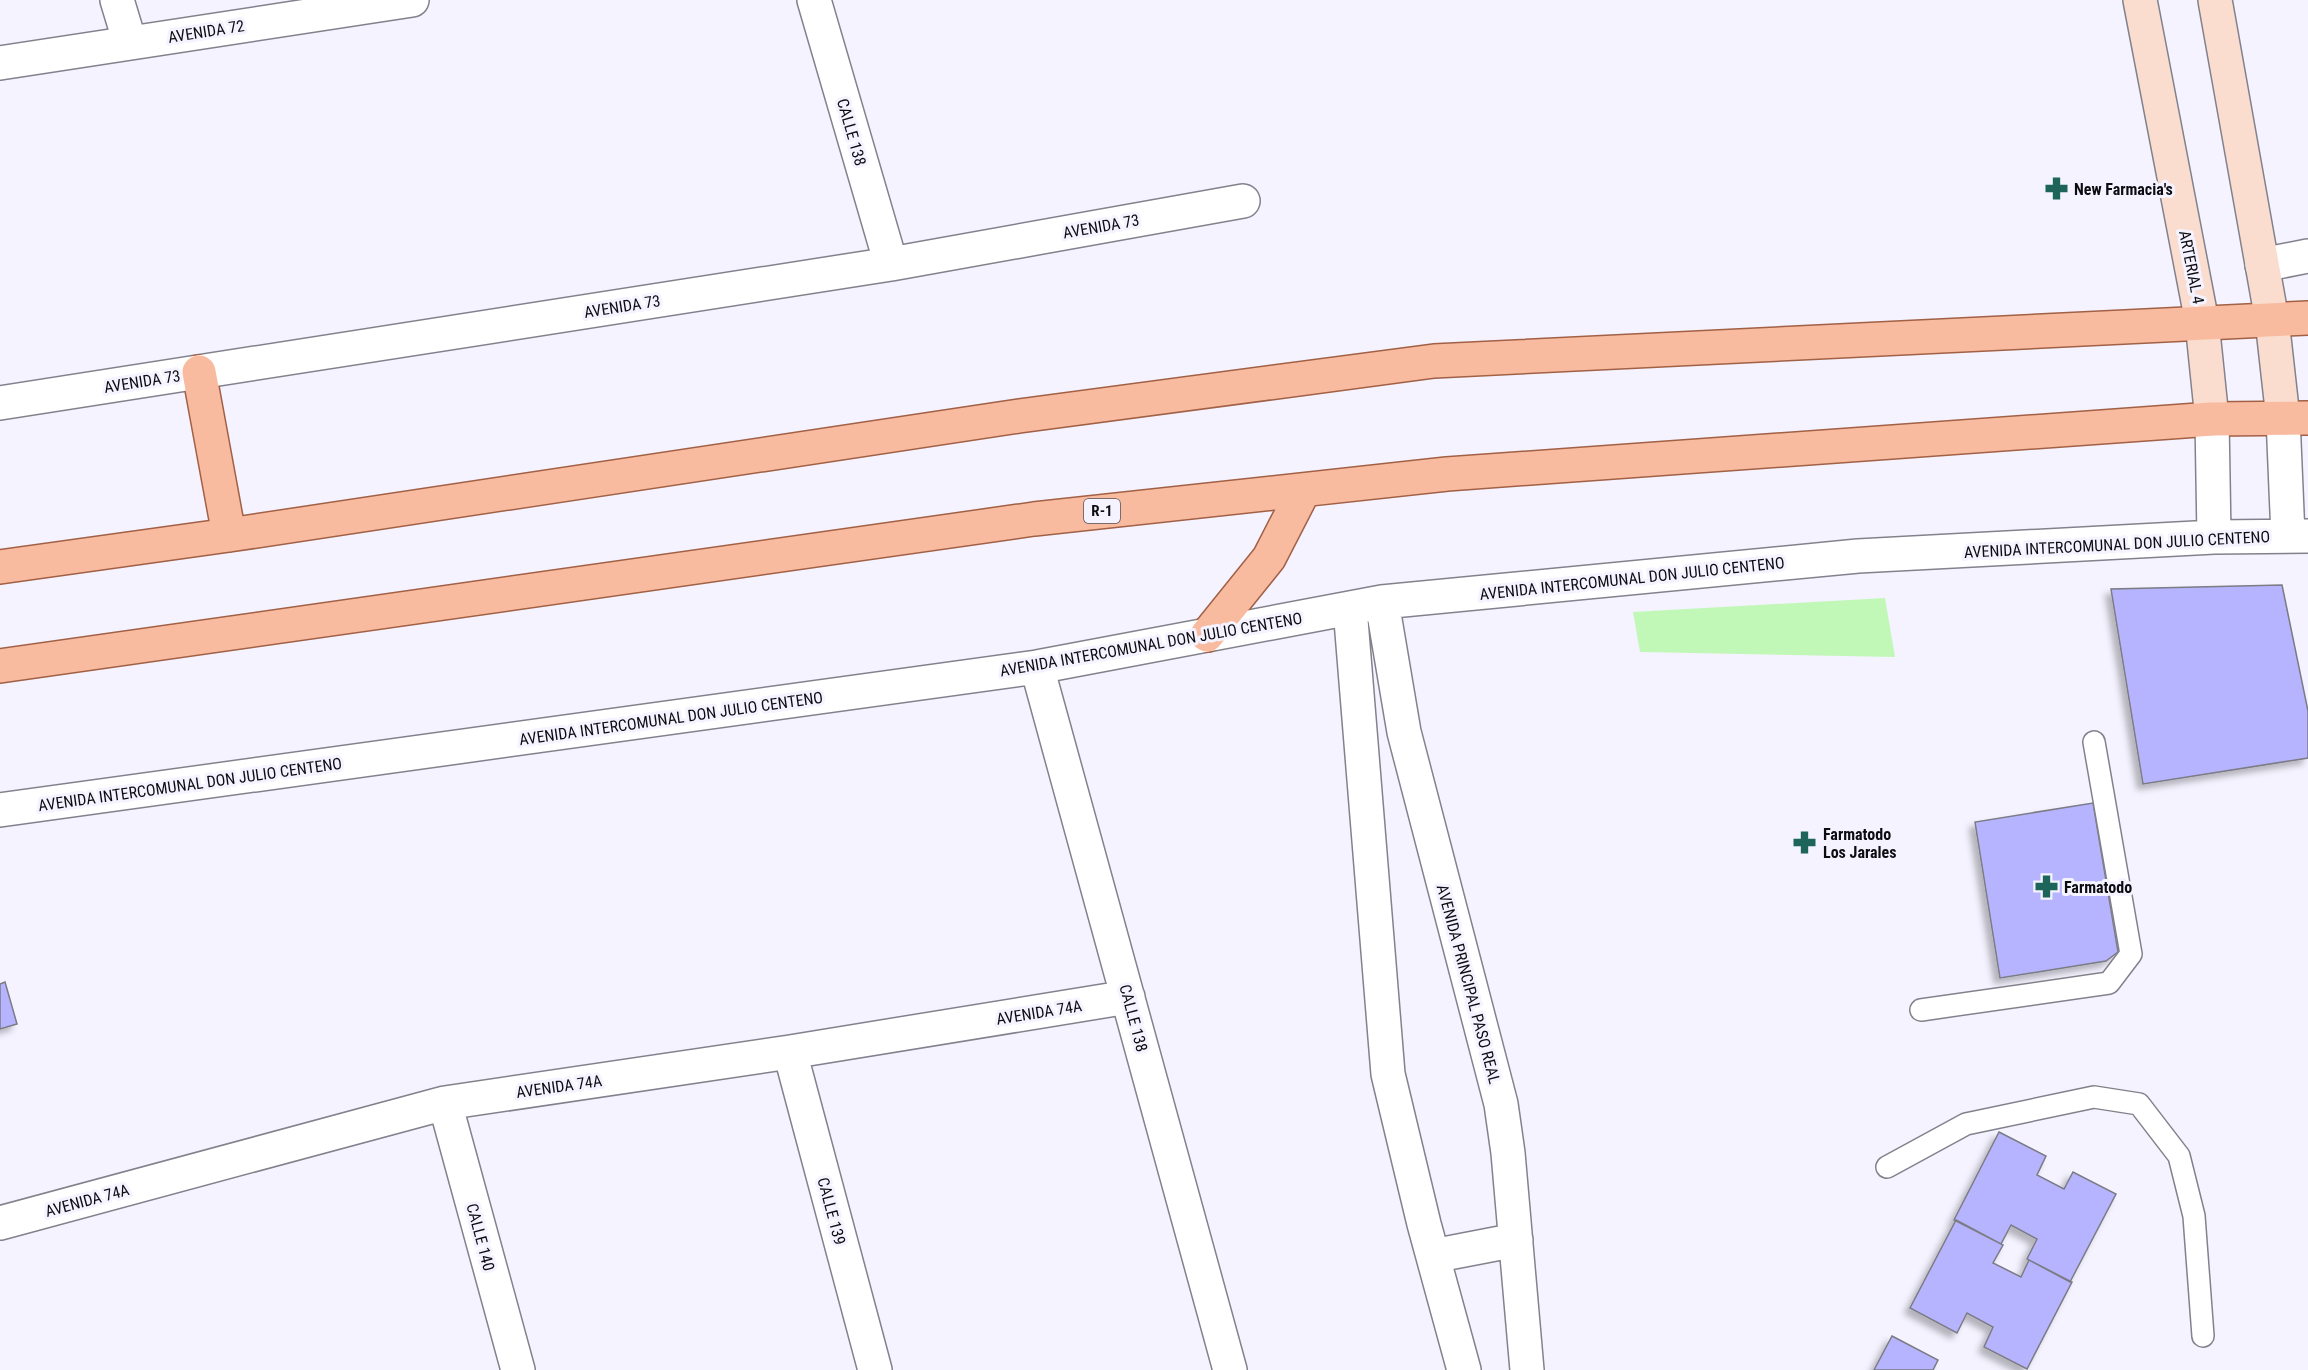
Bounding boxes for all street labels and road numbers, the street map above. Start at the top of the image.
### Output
street label: AVENIDA 72 [167,16,246,47]
street label: CALLE 138 [833,96,870,168]
street label: AVENIDA 73 [1061,210,1141,243]
street label: ARTERIAL 4 [2175,229,2208,306]
street label: AVENIDA 73 [583,291,662,322]
street label: AVENIDA 73 [103,366,182,397]
road number: R-1 [1084,499,1120,523]
street label: AVENIDA INTERCOMUNAL DON JULIO CENTENO [1963,527,2271,562]
street label: AVENIDA INTERCOMUNAL DON JULIO CENTENO [1479,553,1785,604]
street label: AVENIDA INTERCOMUNAL DON JULIO CENTENO [999,609,1304,680]
street label: AVENIDA INTERCOMUNAL DON JULIO CENTENO [518,688,824,749]
street label: AVENIDA INTERCOMUNAL DON JULIO CENTENO [37,754,343,815]
street label: AVENIDA PRINCIPAL PASO REAL [1433,882,1504,1086]
street label: CALLE 138 [1115,982,1152,1054]
street label: AVENIDA 74A [995,996,1083,1029]
street label: AVENIDA 74A [515,1071,603,1102]
street label: CALLE 139 [813,1175,850,1247]
street label: AVENIDA 74A [43,1180,131,1221]
street label: CALLE 140 [462,1201,499,1273]

